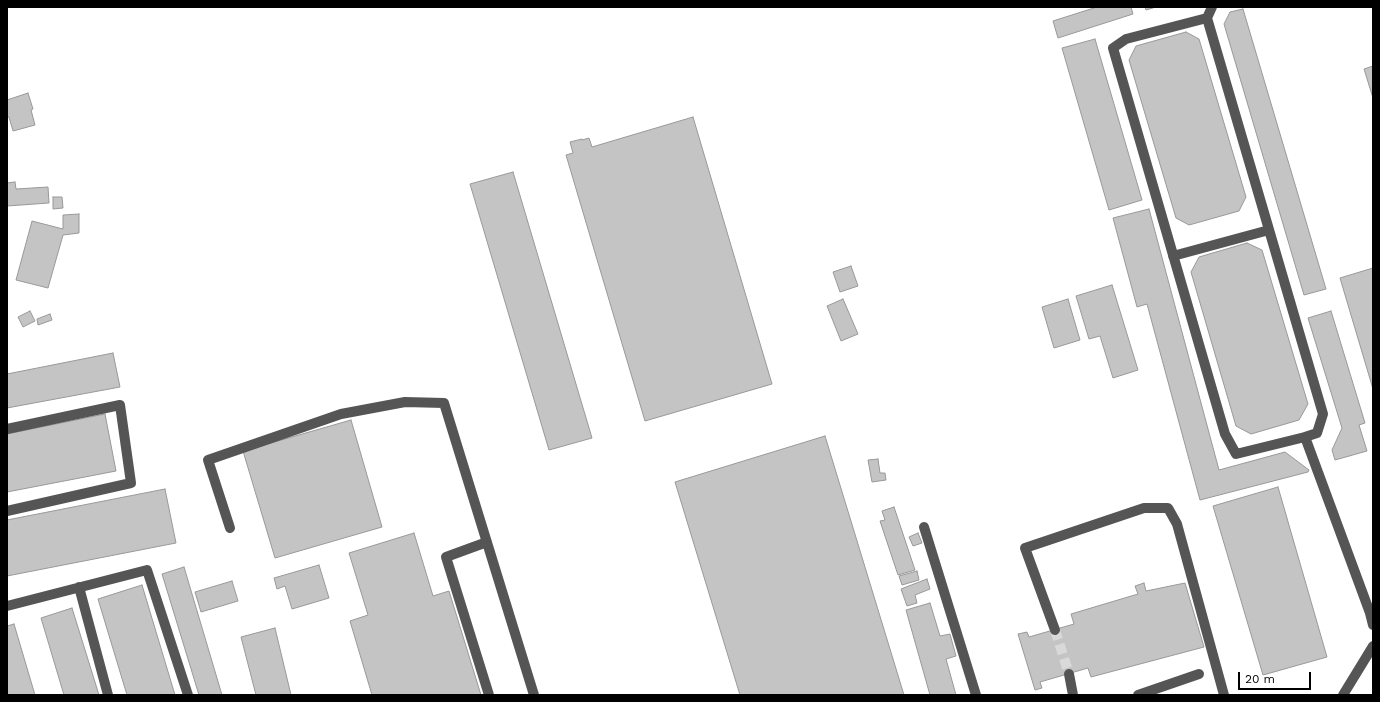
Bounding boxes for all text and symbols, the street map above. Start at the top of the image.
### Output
scale bar [1240,664,1313,690]
text: 20 m [1245,672,1275,686]

